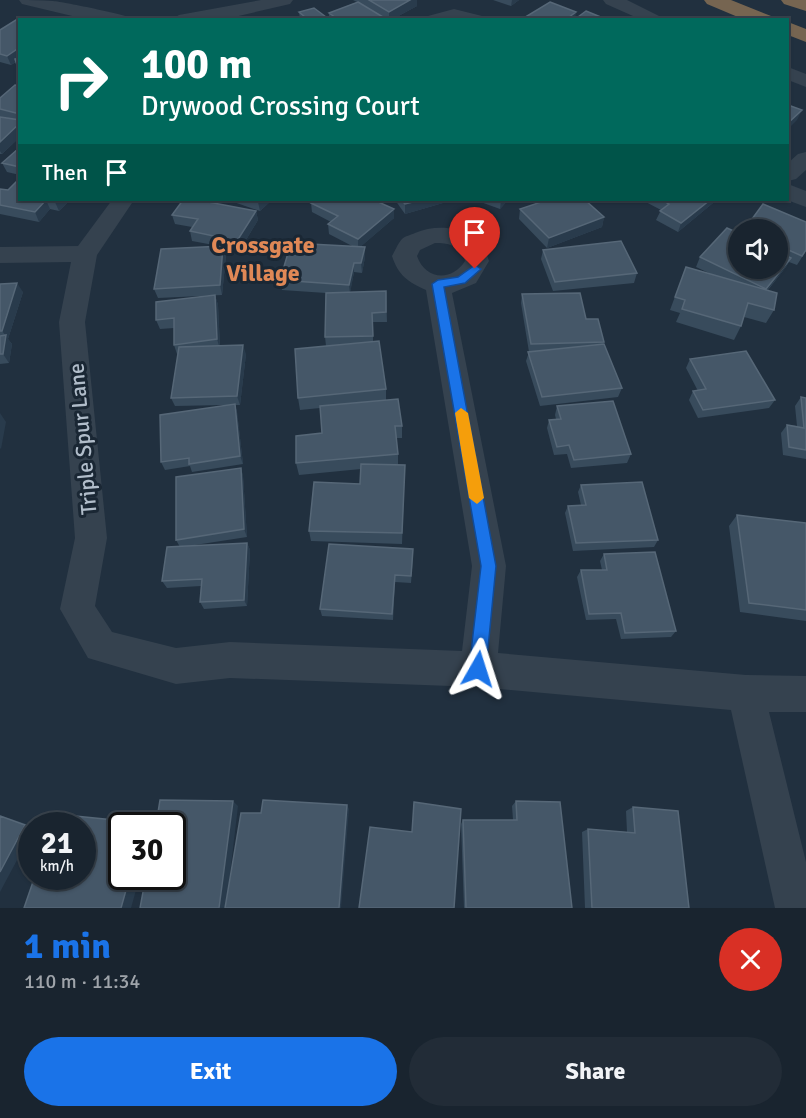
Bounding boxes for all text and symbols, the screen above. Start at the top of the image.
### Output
text: 100 m [141,39,252,90]
icon: right [42,42,120,120]
text: Drywood Crossing Court [141,90,420,123]
icon: arrive [100,156,133,189]
text: Then [42,159,88,186]
pin [449,207,500,269]
icon: arrive [458,216,491,249]
map controls [728,219,788,279]
button: sound [728,219,788,279]
district label: Crossgate Village [211,230,315,288]
street label: Triple Spur Lane [62,362,103,516]
position arrow [446,637,510,701]
speed limit sign: 30 [108,812,186,890]
text: 21 [41,825,73,862]
text: km/h [40,857,74,875]
text: 1 min [24,924,111,969]
button: close [719,928,782,991]
text: 110 m · 11:34 [24,969,140,994]
button: Exit [24,1037,397,1106]
button: Share [409,1037,782,1106]

